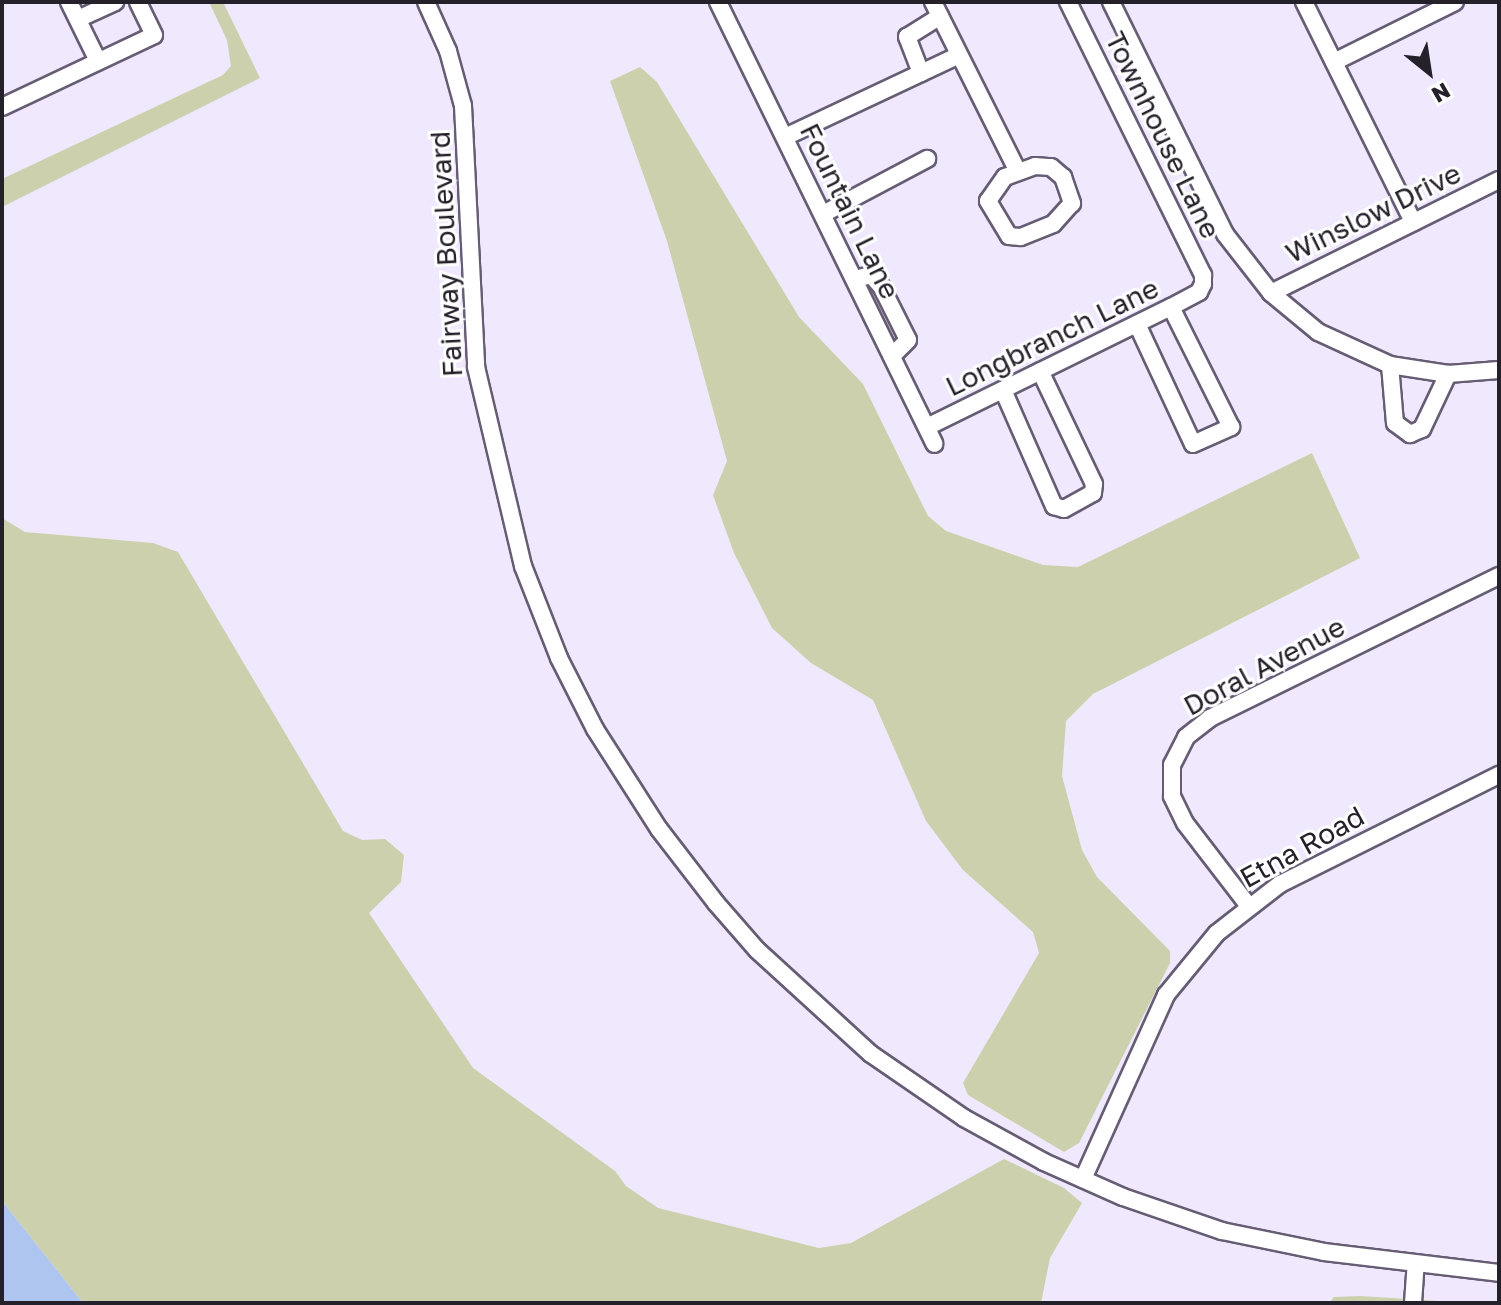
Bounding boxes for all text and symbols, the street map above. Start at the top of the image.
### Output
street label: Townhouse Lane [1098,26,1228,244]
north arrow [1389,32,1469,112]
text: N [1427,77,1455,109]
street label: Fountain Lane [793,118,907,304]
street label: Fairway Boulevard [423,130,469,378]
street label: Winslow Drive [1280,156,1466,270]
street label: Longbranch Lane [940,271,1164,403]
street label: Doral Avenue [1178,609,1350,723]
street label: Etna Road [1234,799,1370,895]

